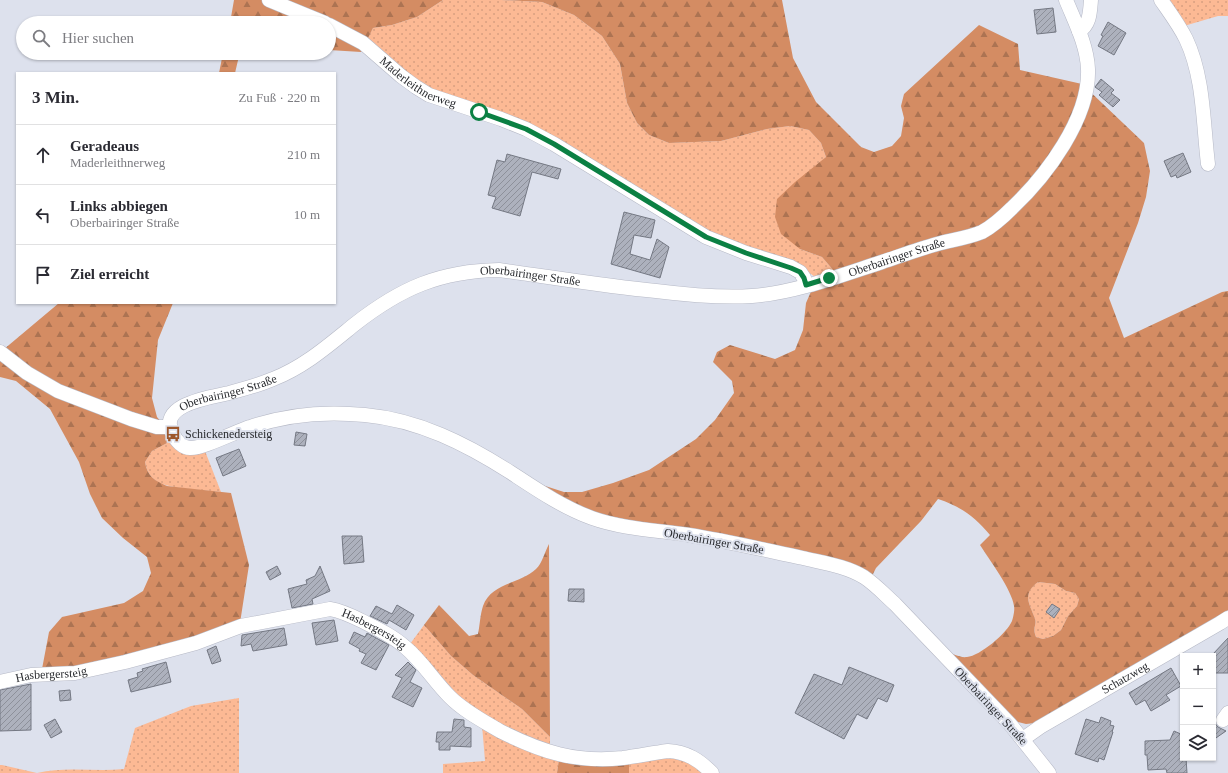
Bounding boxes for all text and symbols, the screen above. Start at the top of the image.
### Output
search box [16,16,336,60]
icon: search [30,27,52,49]
text: Hier suchen [62,30,134,46]
street label: Maderleithnerweg [377,54,458,111]
text: 3 Min. [32,88,79,107]
text: Zu Fuß · 220 m [238,90,320,105]
route start [470,103,488,121]
text: Geradeaus [70,138,139,154]
icon: ahead [32,144,54,166]
text: 210 m [287,147,320,162]
text: Maderleithnerweg [70,155,165,170]
text: Links abbiegen [70,198,168,214]
icon: left [32,204,54,226]
text: 10 m [294,207,320,222]
text: Oberbairinger Straße [70,215,179,230]
street label: Oberbairinger Straße [846,235,946,280]
street label: Oberbairinger Straße [480,263,581,289]
icon: arrive [32,264,54,286]
text: Ziel erreicht [70,266,149,282]
route end [820,269,838,287]
street label: Oberbairinger Straße [177,371,279,414]
bus stop icon: Schickenedersteig [164,425,182,443]
place label: Schickenedersteig [185,427,272,441]
street label: Oberbairinger Straße [663,525,765,557]
street label: Hasbergersteig [340,606,410,652]
map controls [1180,653,1216,761]
button: + [1180,653,1216,689]
street label: Schatzweg [1099,659,1151,697]
street label: Hasbergersteig [14,664,88,685]
street label: Oberbairinger Straße [951,664,1031,748]
button: − [1180,689,1216,725]
button: layers [1180,725,1216,761]

